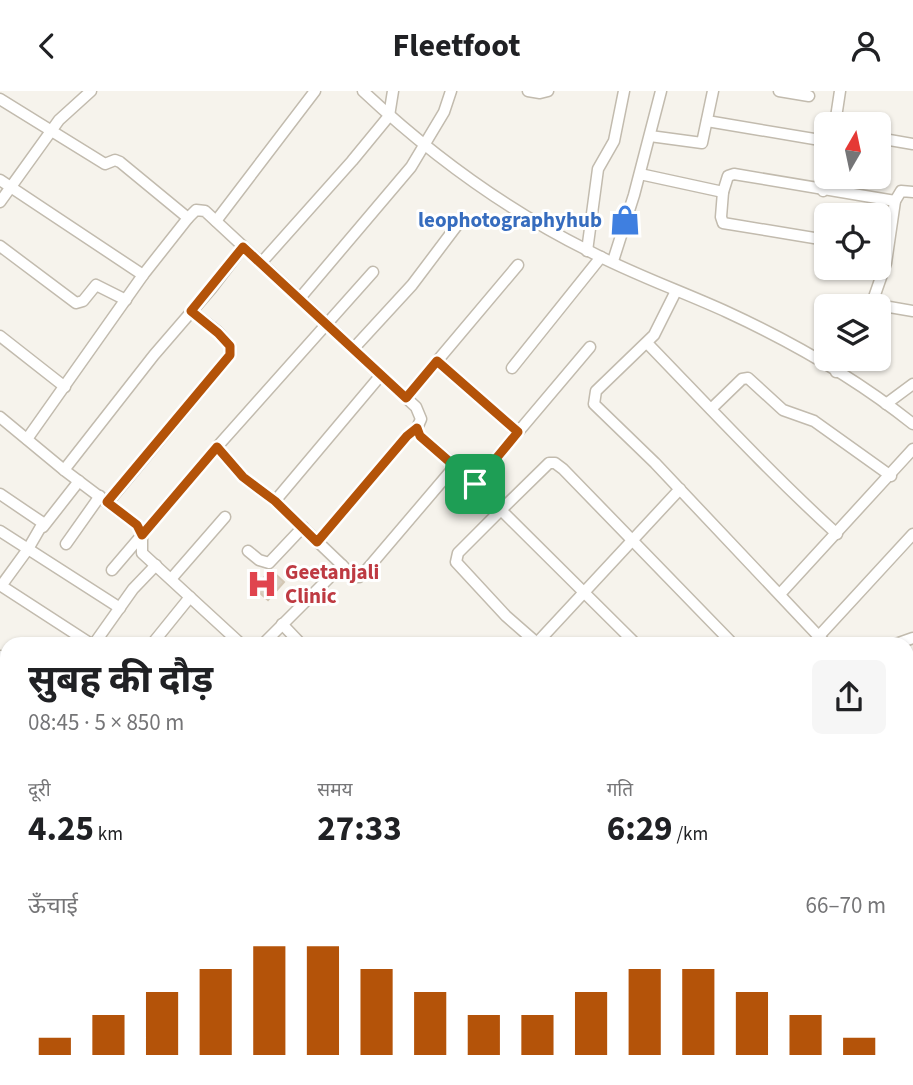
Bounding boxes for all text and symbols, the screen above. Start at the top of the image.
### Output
text: Fleetfoot [392,23,521,69]
icon: back [28,27,66,65]
icon: person [847,27,885,65]
north arrow [814,112,891,189]
map controls [814,112,891,371]
shop icon: leophotographyhub [608,203,642,237]
button: locate [814,203,891,280]
place label: leophotographyhub [418,205,602,235]
button: layers [814,294,891,371]
pin [445,454,505,514]
icon: arrive [456,465,494,503]
place label: Geetanjali Clinic [285,557,379,611]
hospital icon: Geetanjali Clinic [245,567,279,601]
text: सुबह की दौड़ [28,653,213,707]
button: share [812,660,886,734]
text: 08:45 · 5 × 850 m [28,706,184,739]
text: दूरी [28,777,51,804]
text: समय [317,777,353,804]
text: गति [607,777,633,804]
text: 4.25 [28,804,94,854]
text: 27:33 [317,804,402,854]
text: 6:29 [607,804,673,854]
text: km [94,821,123,848]
text: /km [673,821,708,848]
text: ऊँचाई [28,889,78,922]
text: 66–70 m [806,889,886,922]

